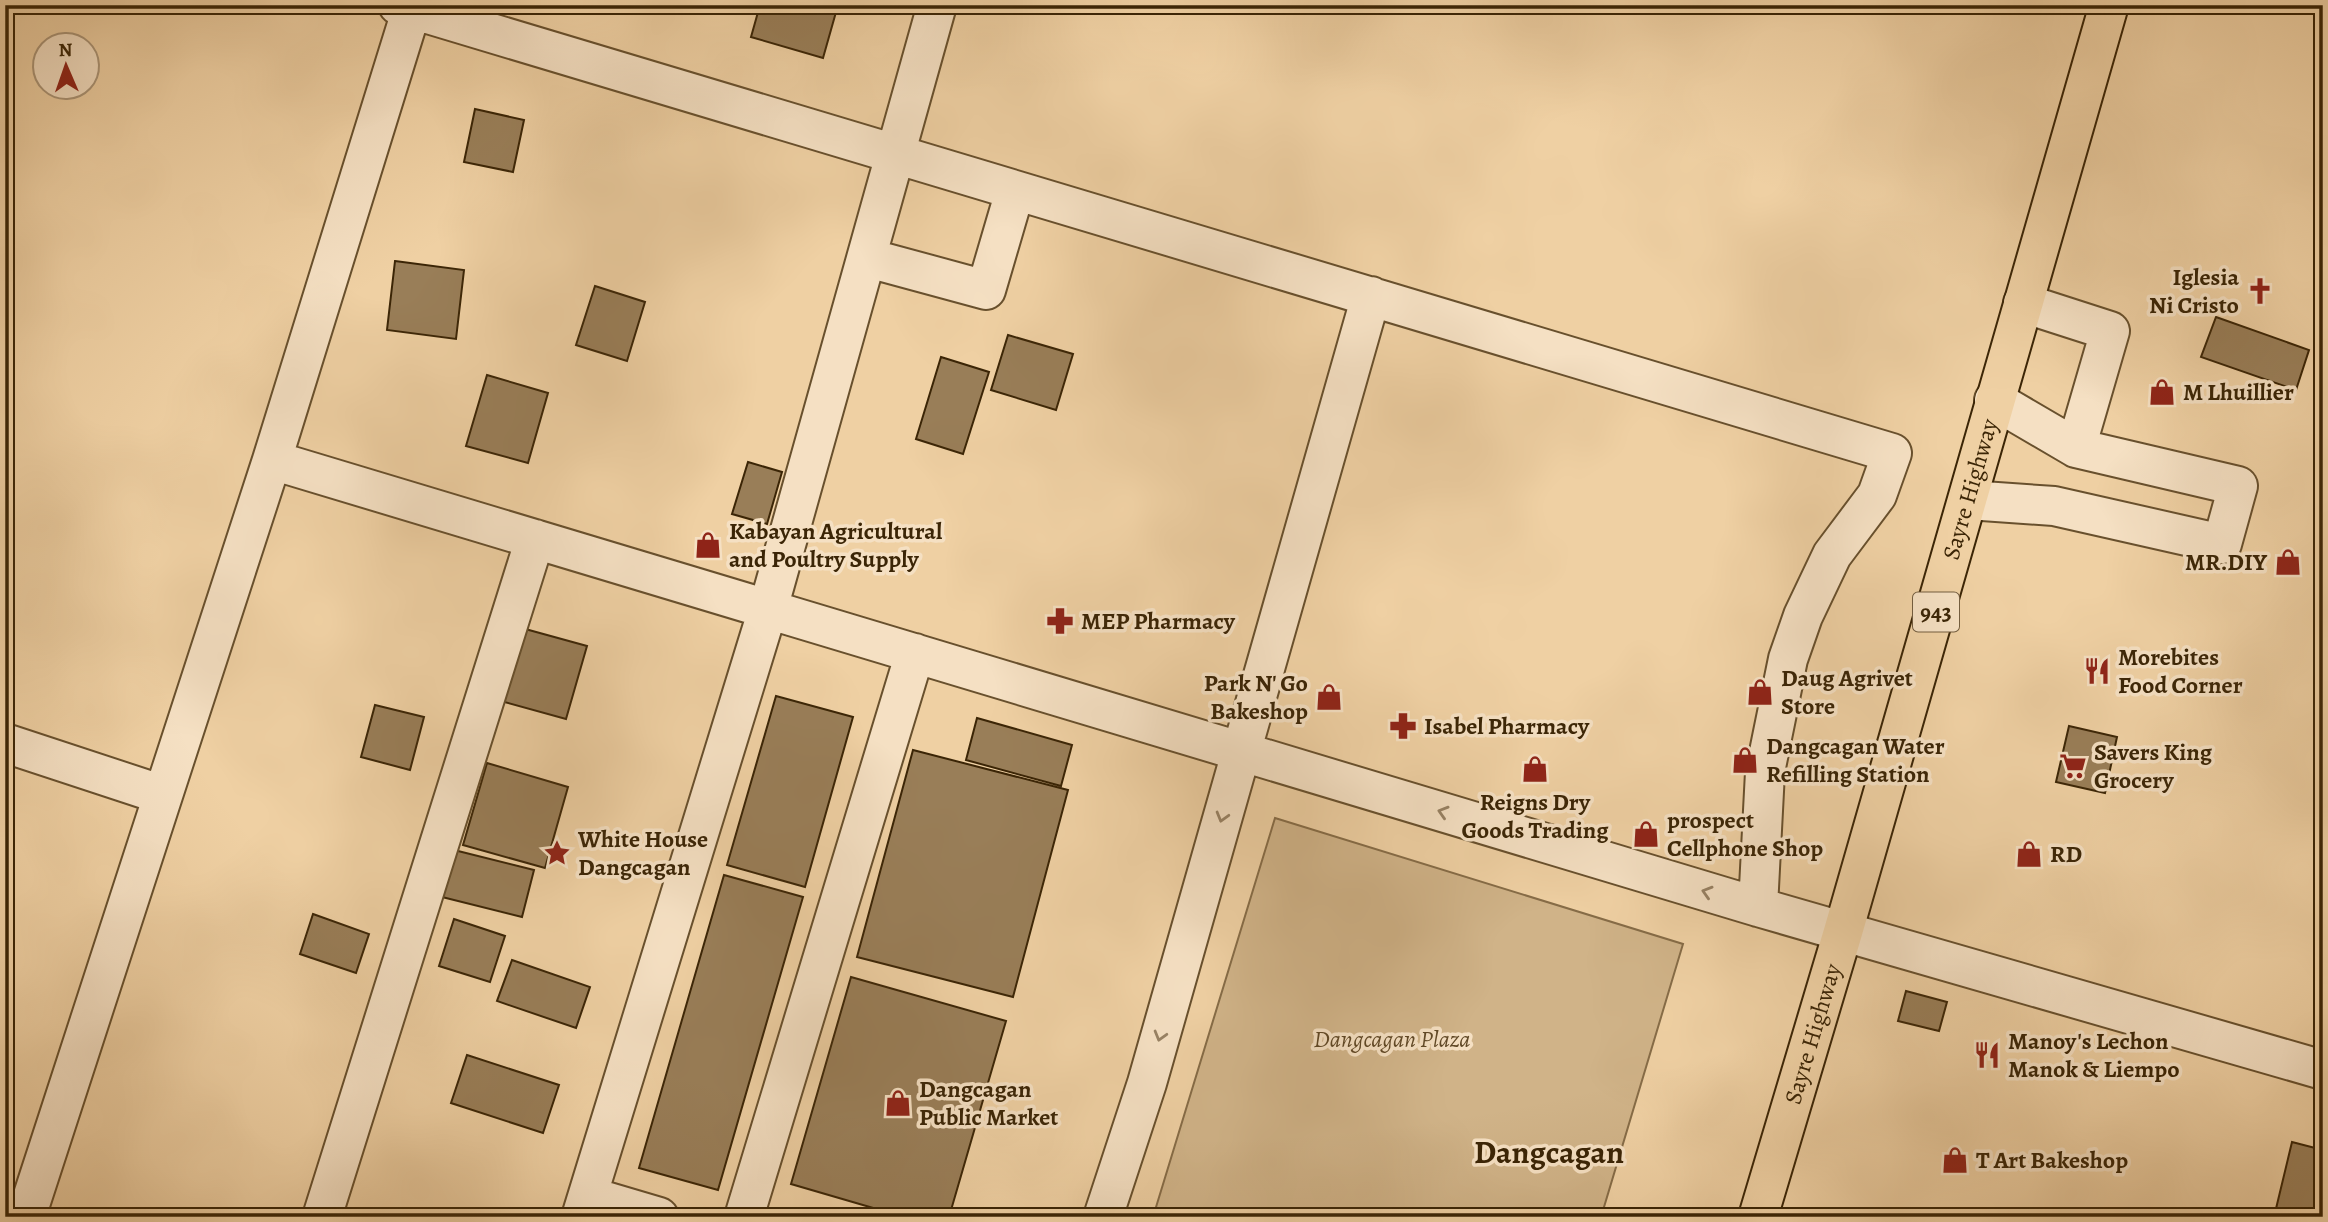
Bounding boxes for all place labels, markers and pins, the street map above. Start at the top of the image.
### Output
place label: Iglesia Ni Cristo [2149,261,2239,321]
church icon: Iglesia Ni Cristo [2245,276,2275,306]
place label: M Lhuillier [2183,376,2294,408]
shop icon: M Lhuillier [2147,377,2177,407]
place label: Kabayan Agricultural and Poultry Supply [729,515,943,575]
shop icon: Kabayan Agricultural and Poultry Supply [693,530,723,560]
place label: MR.DIY [2185,546,2268,578]
shop icon: MR.DIY [2273,547,2303,577]
place label: MEP Pharmacy [1081,605,1236,637]
pharmacy icon: MEP Pharmacy [1045,606,1075,636]
place label: Morebites Food Corner [2118,641,2243,701]
restaurant icon: Morebites Food Corner [2082,656,2112,686]
place label: Daug Agrivet Store [1781,662,1913,722]
place label: Park N' Go Bakeshop [1204,667,1308,727]
shop icon: Daug Agrivet Store [1745,677,1775,707]
shop icon: Park N' Go Bakeshop [1314,682,1344,712]
place label: Isabel Pharmacy [1424,710,1590,742]
pharmacy icon: Isabel Pharmacy [1388,711,1418,741]
place label: Dangcagan Water Refilling Station [1766,730,1945,790]
place label: Savers King Grocery [2094,736,2213,796]
shop icon: Dangcagan Water Refilling Station [1730,745,1760,775]
supermarket icon: Savers King Grocery [2058,751,2088,781]
shop icon: Reigns Dry Goods Trading [1520,754,1550,784]
place label: Reigns Dry Goods Trading [1461,786,1609,846]
place label: prospect Cellphone Shop [1667,804,1823,864]
shop icon: prospect Cellphone Shop [1631,819,1661,849]
place label: White House Dangcagan [577,823,708,883]
place icon: White House Dangcagan [542,838,572,868]
place label: RD [2050,838,2082,870]
shop icon: RD [2014,839,2044,869]
place label: Manoy's Lechon Manok & Liempo [2008,1025,2180,1085]
restaurant icon: Manoy's Lechon Manok & Liempo [1972,1040,2002,1070]
place label: Dangcagan Public Market [919,1073,1058,1133]
shop icon: Dangcagan Public Market [883,1088,913,1118]
place label: T Art Bakeshop [1976,1144,2128,1176]
shop icon: T Art Bakeshop [1940,1145,1970,1175]

